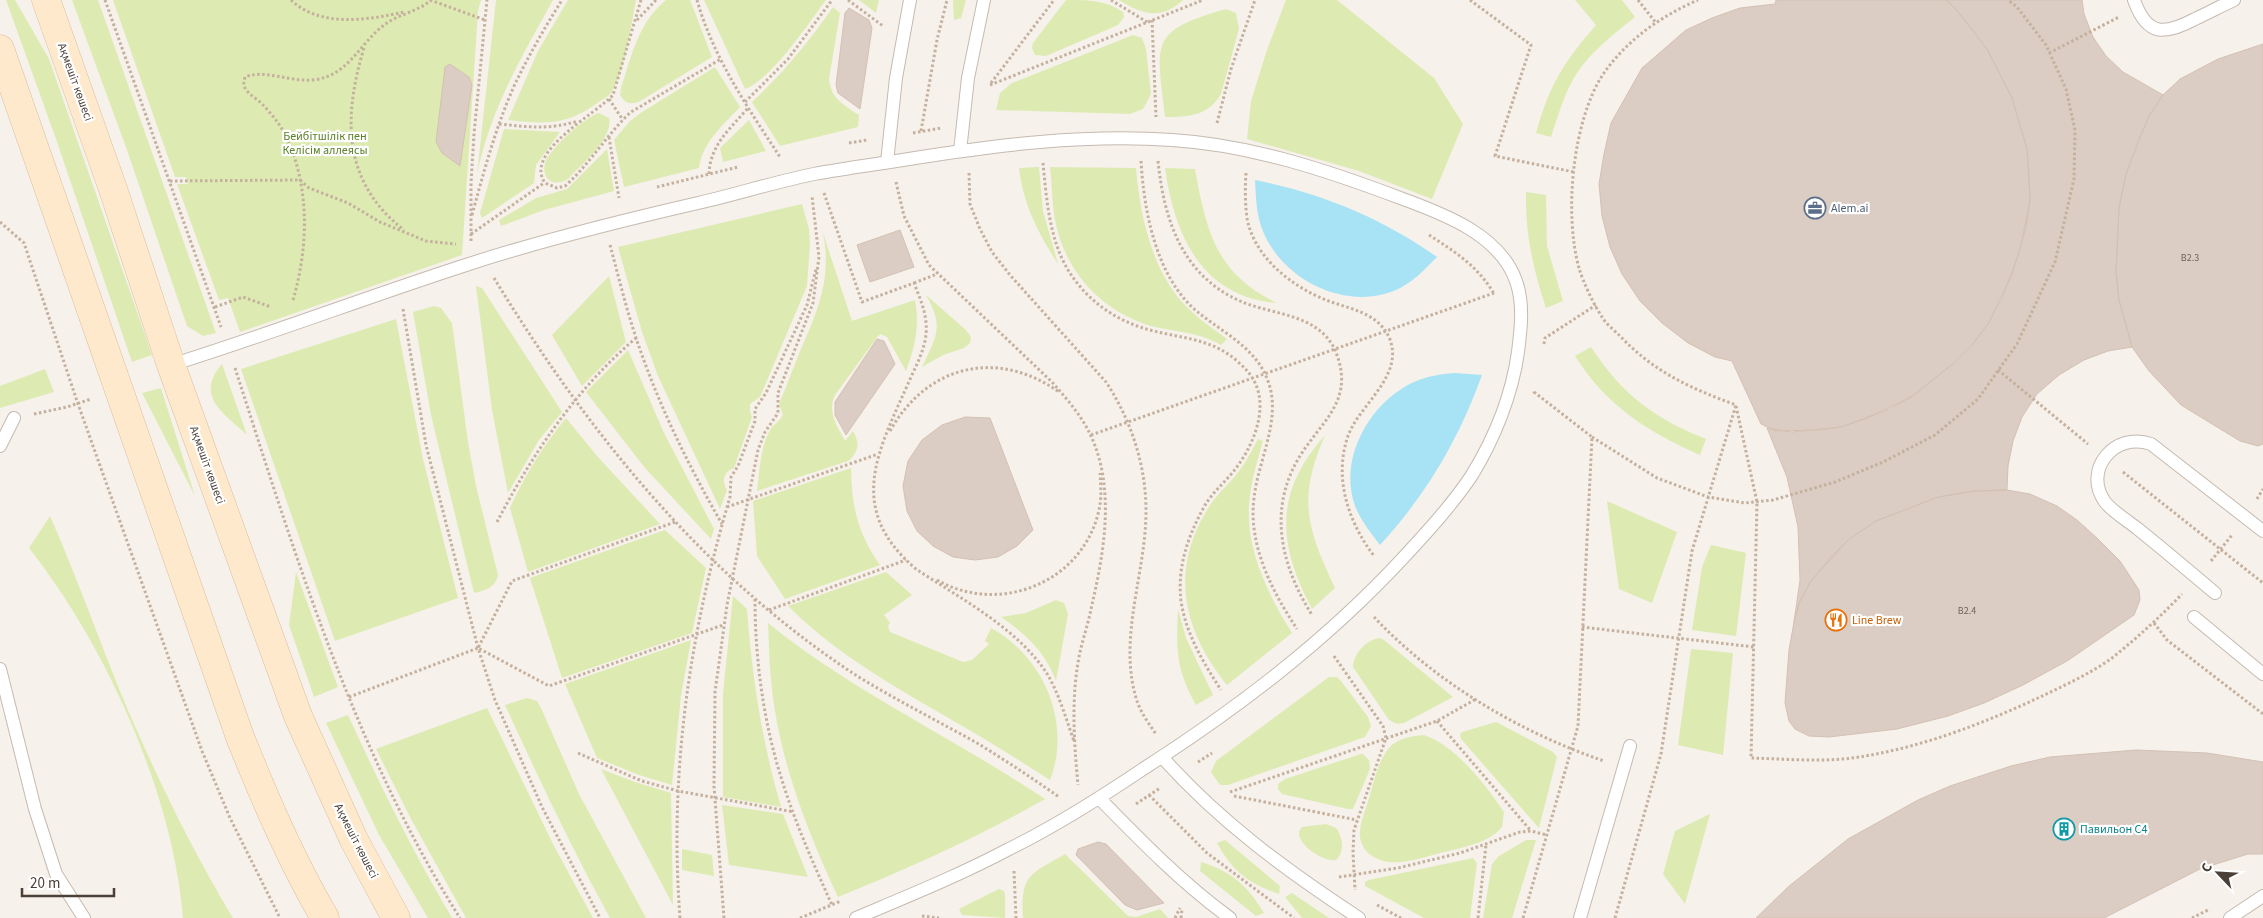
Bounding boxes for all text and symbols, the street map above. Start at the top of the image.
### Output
street label: Ақмешіт көшесі [53,41,97,123]
park label: Бейбітшілік пен Келісім аллеясы [283,128,368,159]
office icon: Alem.ai [1803,196,1827,220]
place label: Alem.ai [1831,200,1869,217]
house number: В2.3 [2181,251,2199,265]
street label: Ақмешіт көшесі [185,424,229,506]
house number: В2.4 [1958,604,1976,618]
restaurant icon: Line Brew [1824,608,1848,632]
place label: Line Brew [1852,612,1902,629]
street label: Ақмешіт көшесі [330,801,382,881]
building icon: Павильон С4 [2052,817,2076,841]
place label: Павильон С4 [2080,821,2147,838]
north arrow [2193,848,2243,898]
text: С [2196,860,2218,876]
scale bar [22,866,115,898]
text: 20 m [30,873,60,894]

